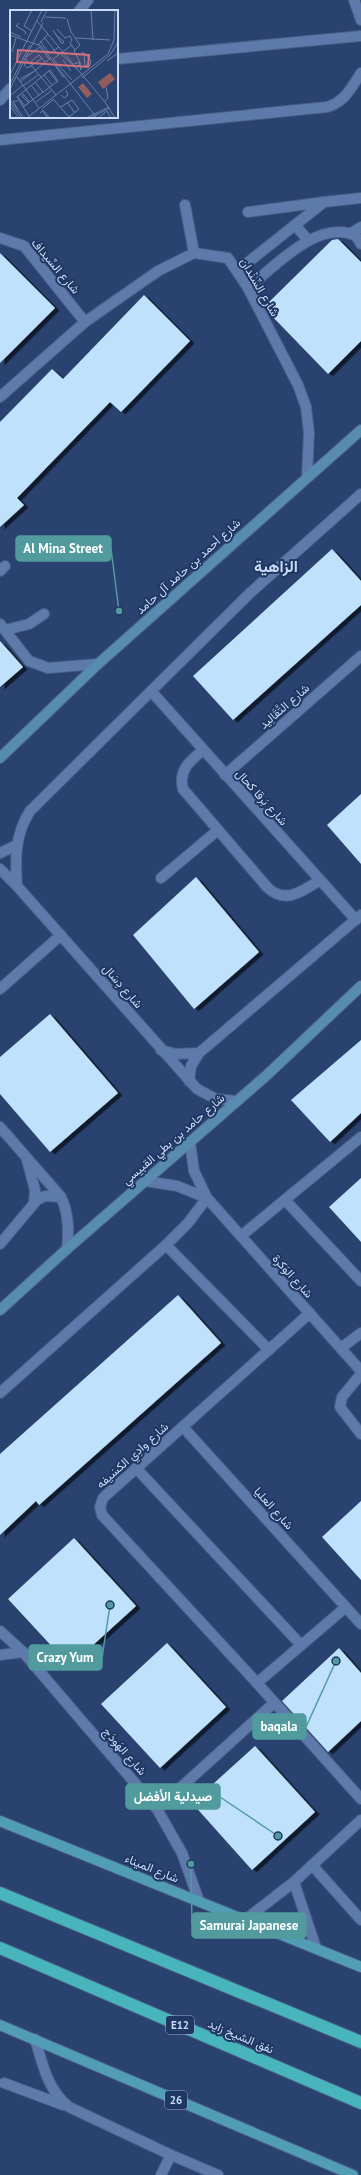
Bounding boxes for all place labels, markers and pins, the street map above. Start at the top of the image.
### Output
callout: Al Mina Street [16,536,111,561]
callout: Crazy Yum [29,1645,102,1670]
callout: baqala [253,1714,306,1739]
callout: صيدلية الأفضل [126,1784,220,1809]
callout: Samurai Japanese [192,1913,306,1938]

